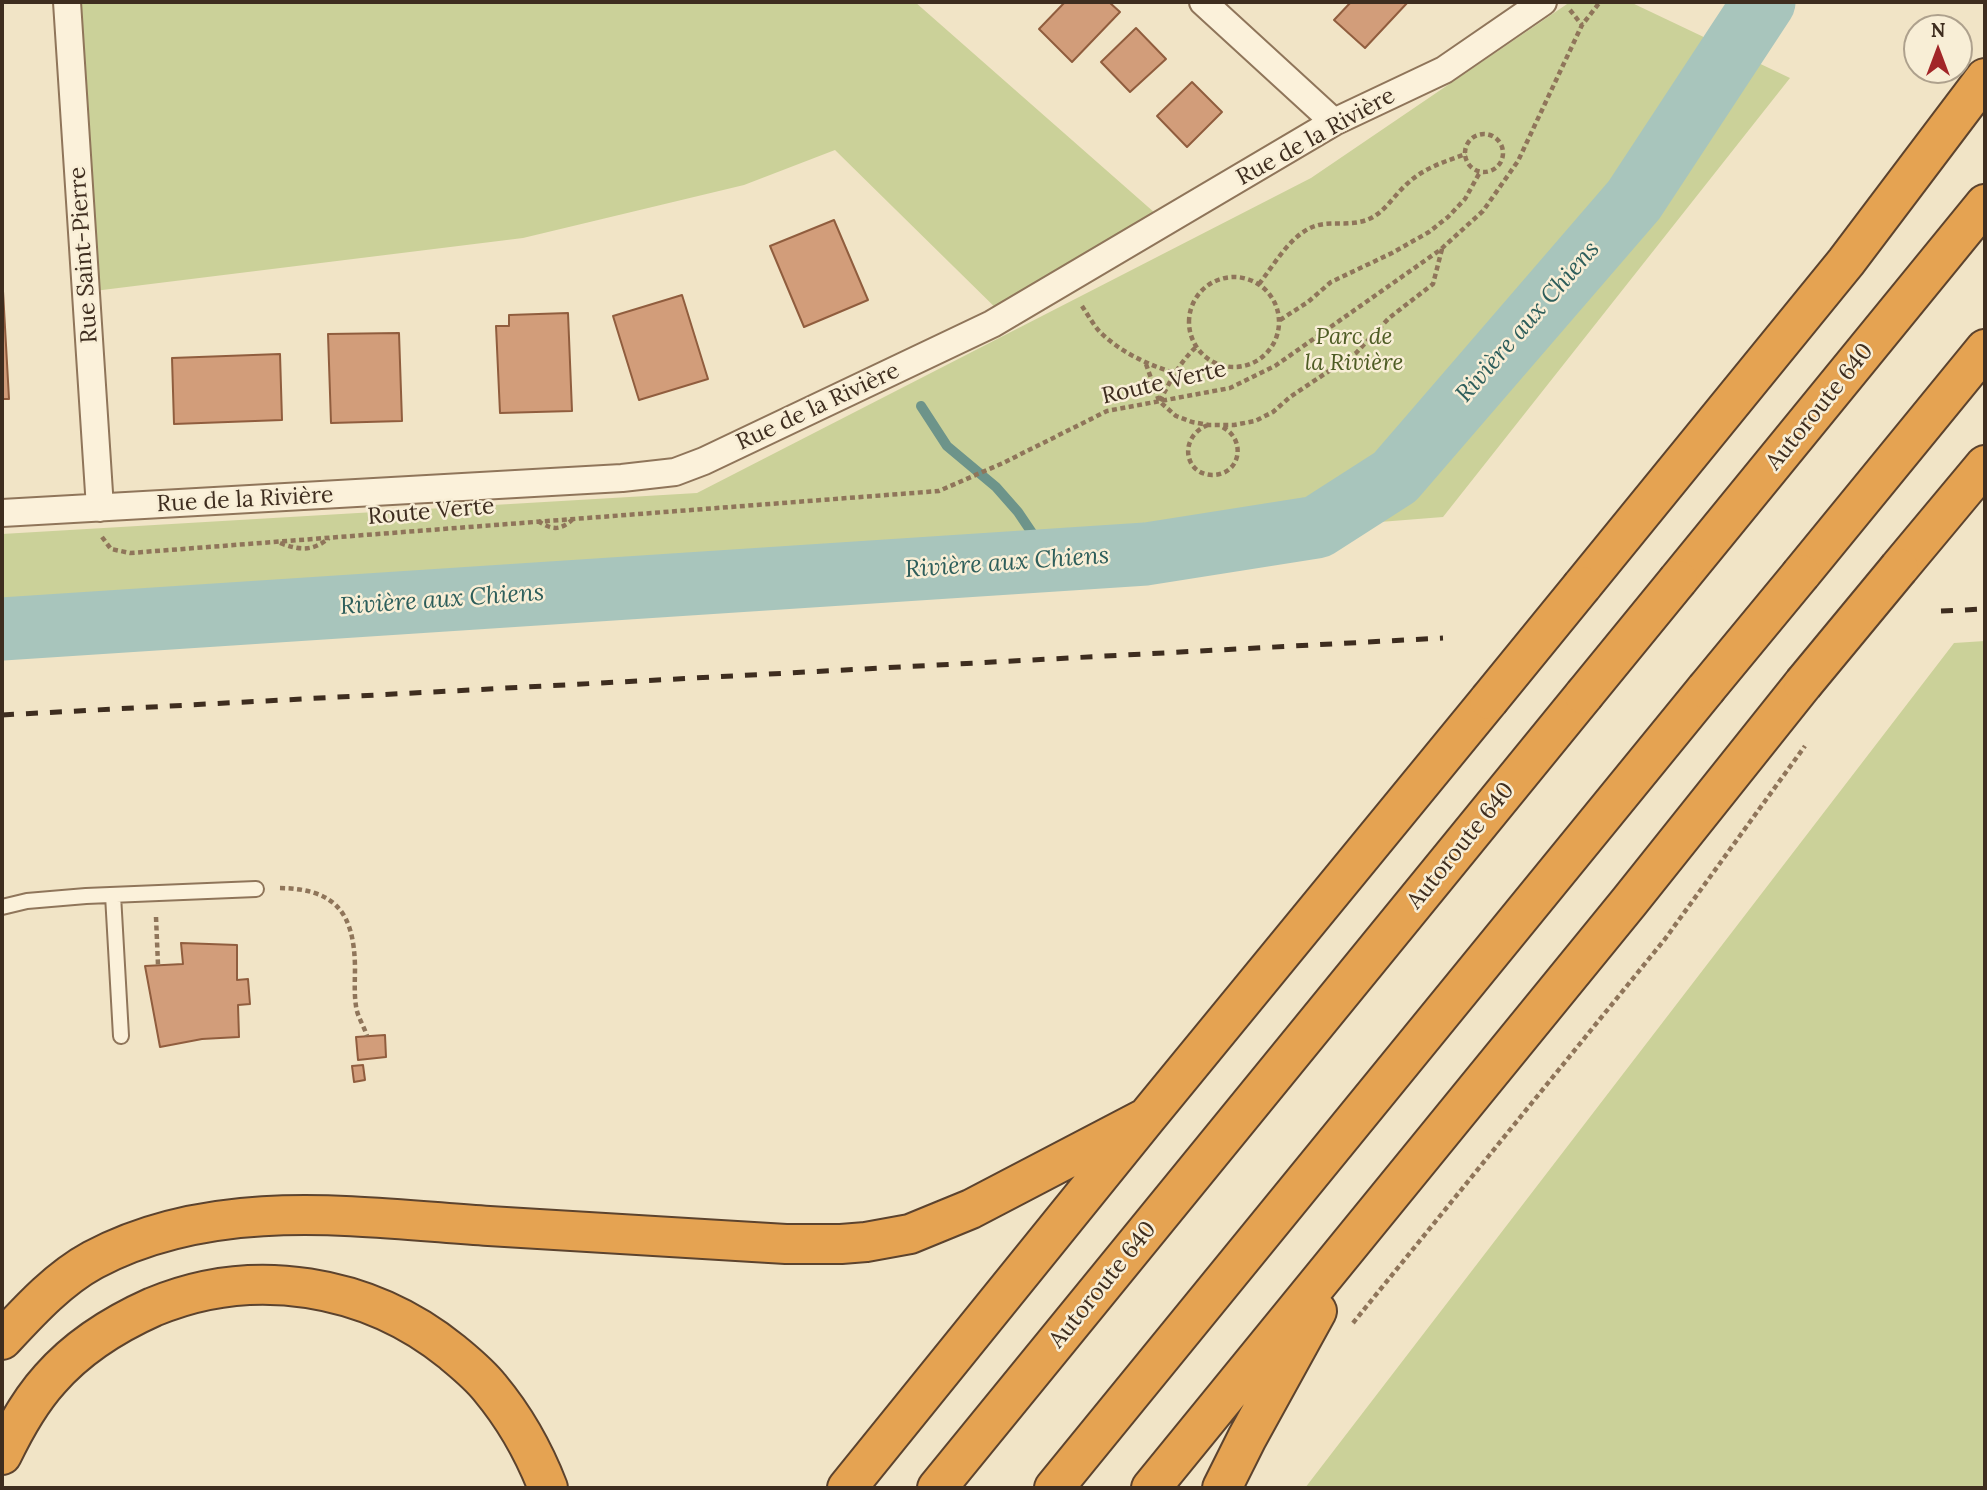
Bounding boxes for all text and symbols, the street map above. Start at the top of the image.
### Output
north arrow [1903,14,1973,84]
text: N [1931,18,1945,42]
street label: Rue de la Rivière [1232,82,1400,192]
street label: Rue Saint-Pierre [64,166,104,344]
water label: Rivière aux Chiens [1450,235,1606,409]
park label: Parc de la Rivière [1305,323,1403,377]
street label: Autoroute 640 [1761,338,1879,476]
street label: Route Verte [1099,355,1229,411]
street label: Rue de la Rivière [732,357,904,457]
street label: Rue de la Rivière [156,482,334,518]
street label: Route Verte [367,493,495,531]
water label: Rivière aux Chiens [904,542,1110,584]
water label: Rivière aux Chiens [339,579,545,621]
street label: Autoroute 640 [1402,777,1520,915]
street label: Autoroute 640 [1044,1216,1162,1354]

